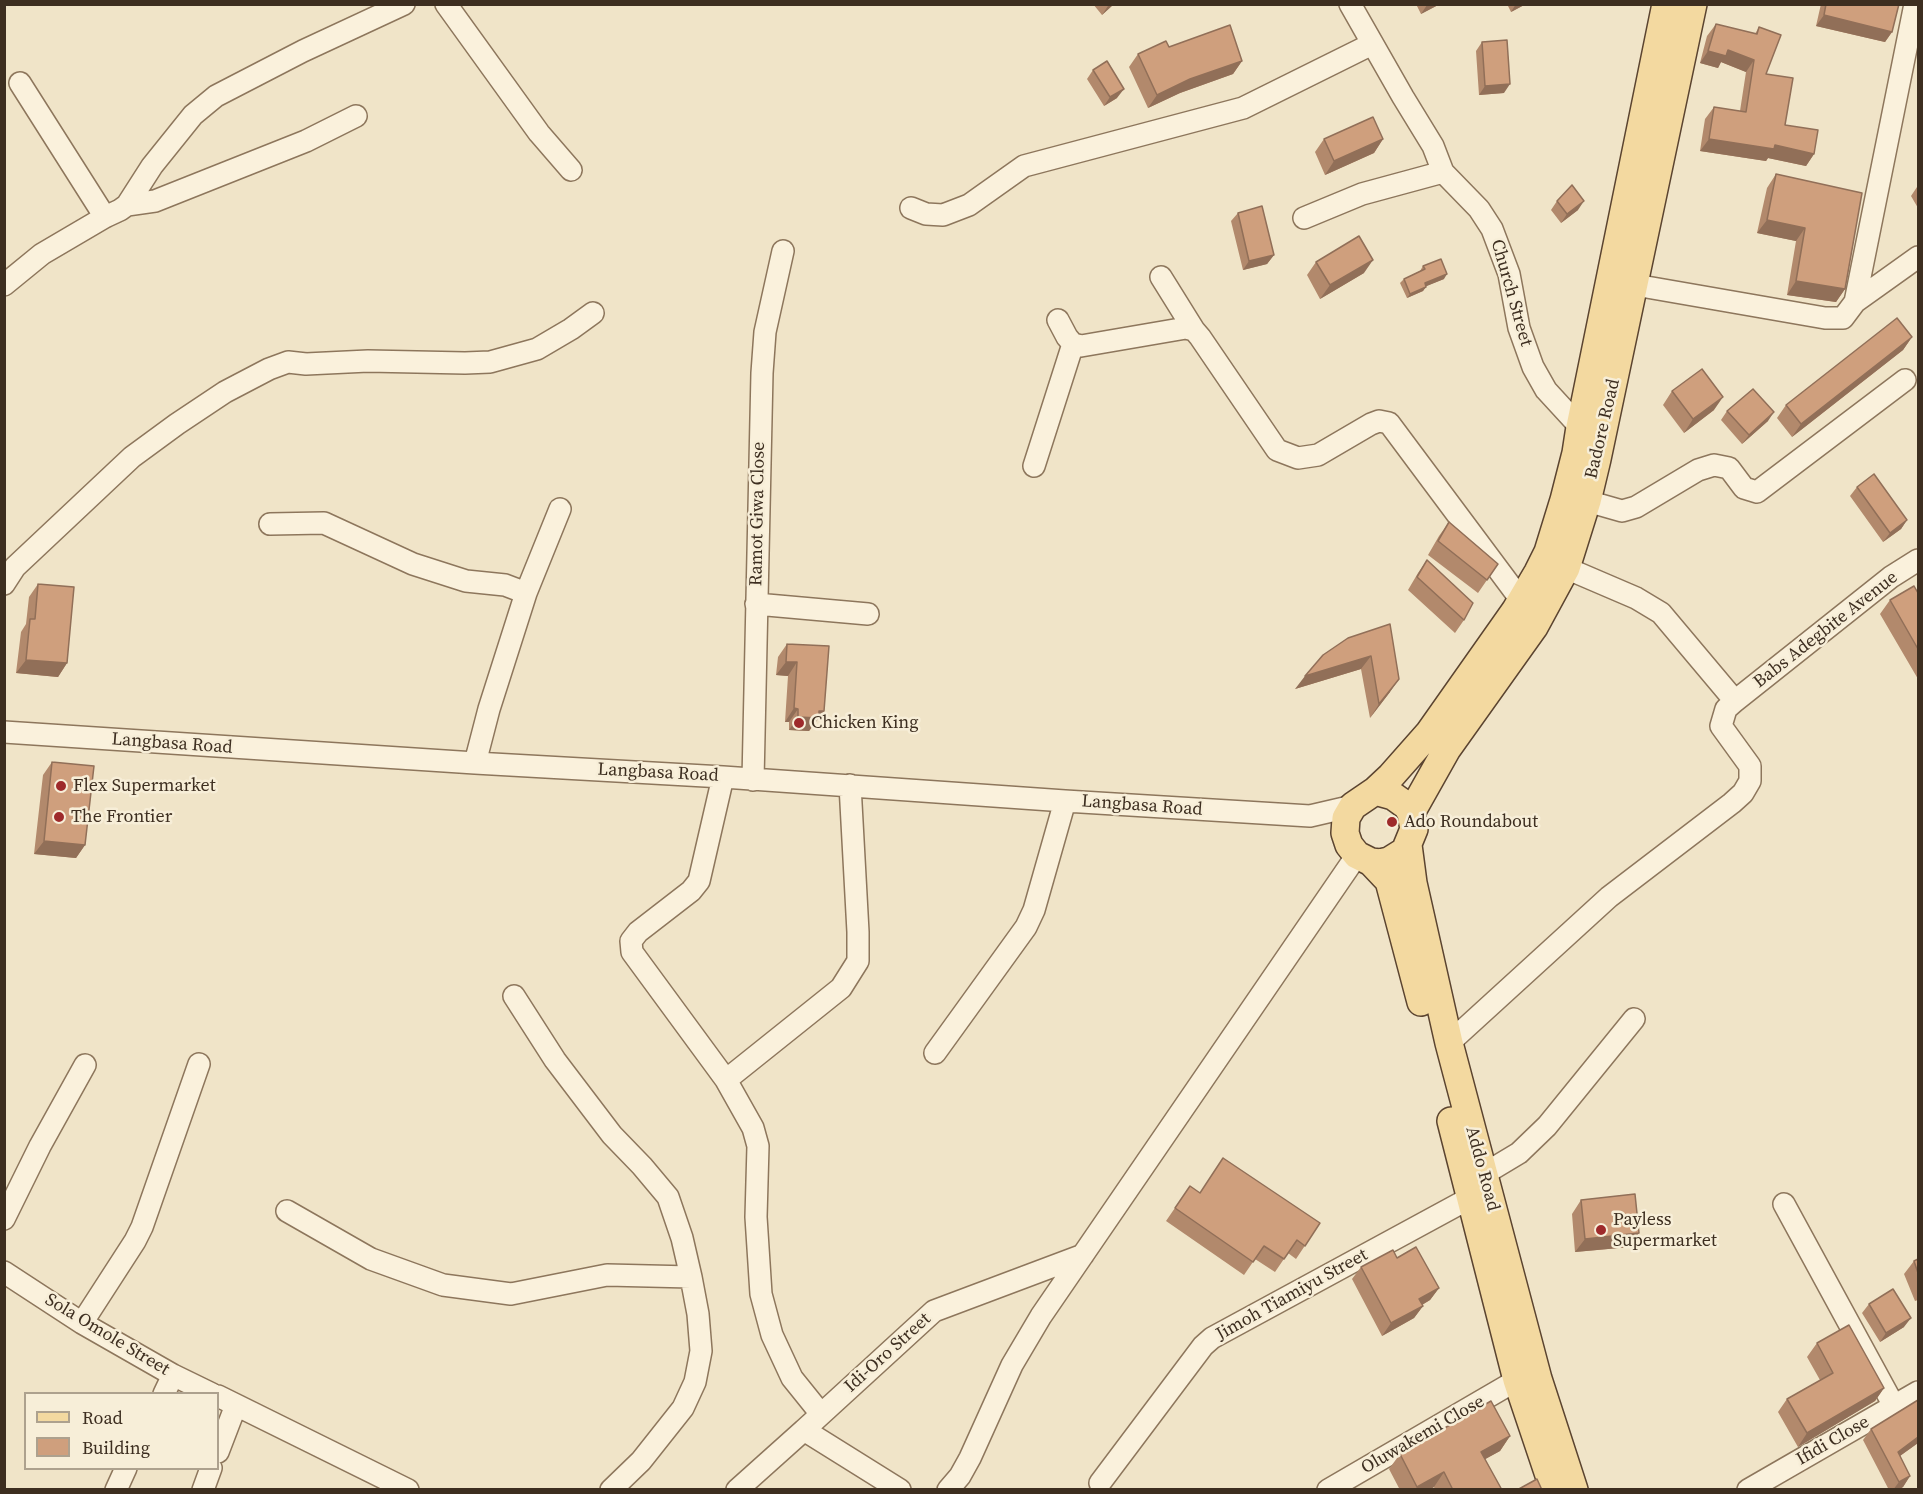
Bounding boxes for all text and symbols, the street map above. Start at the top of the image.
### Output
street label: Church Street [1485,237,1537,349]
street label: Badore Road [1581,377,1625,481]
street label: Ramot Giwa Close [746,442,770,586]
street label: Babs Adegbite Avenue [1750,567,1902,693]
place label: Chicken King [811,712,918,734]
marker: Chicken King [792,716,806,730]
street label: Langbasa Road [111,729,233,759]
street label: Langbasa Road [597,759,719,787]
place label: Flex Supermarket [73,775,215,797]
marker: Flex Supermarket [54,779,68,793]
street label: Langbasa Road [1081,791,1203,821]
place label: The Frontier [71,806,172,828]
marker: The Frontier [52,810,66,824]
place label: Ado Roundabout [1404,811,1538,833]
marker: Ado Roundabout [1385,815,1399,829]
street label: Addo Road [1460,1124,1504,1214]
place label: Payless Supermarket [1613,1209,1717,1252]
marker: Payless Supermarket [1594,1223,1608,1237]
street label: Jimoh Tiamiyu Street [1212,1244,1372,1346]
street label: Sola Omole Street [41,1289,173,1381]
street label: Idi-Oro Street [840,1309,936,1397]
street label: Oluwakemi Close [1358,1391,1488,1479]
legend [24,1392,219,1470]
text: Road [82,1405,123,1430]
street label: Ifidi Close [1793,1411,1873,1471]
text: Building [82,1435,150,1460]

